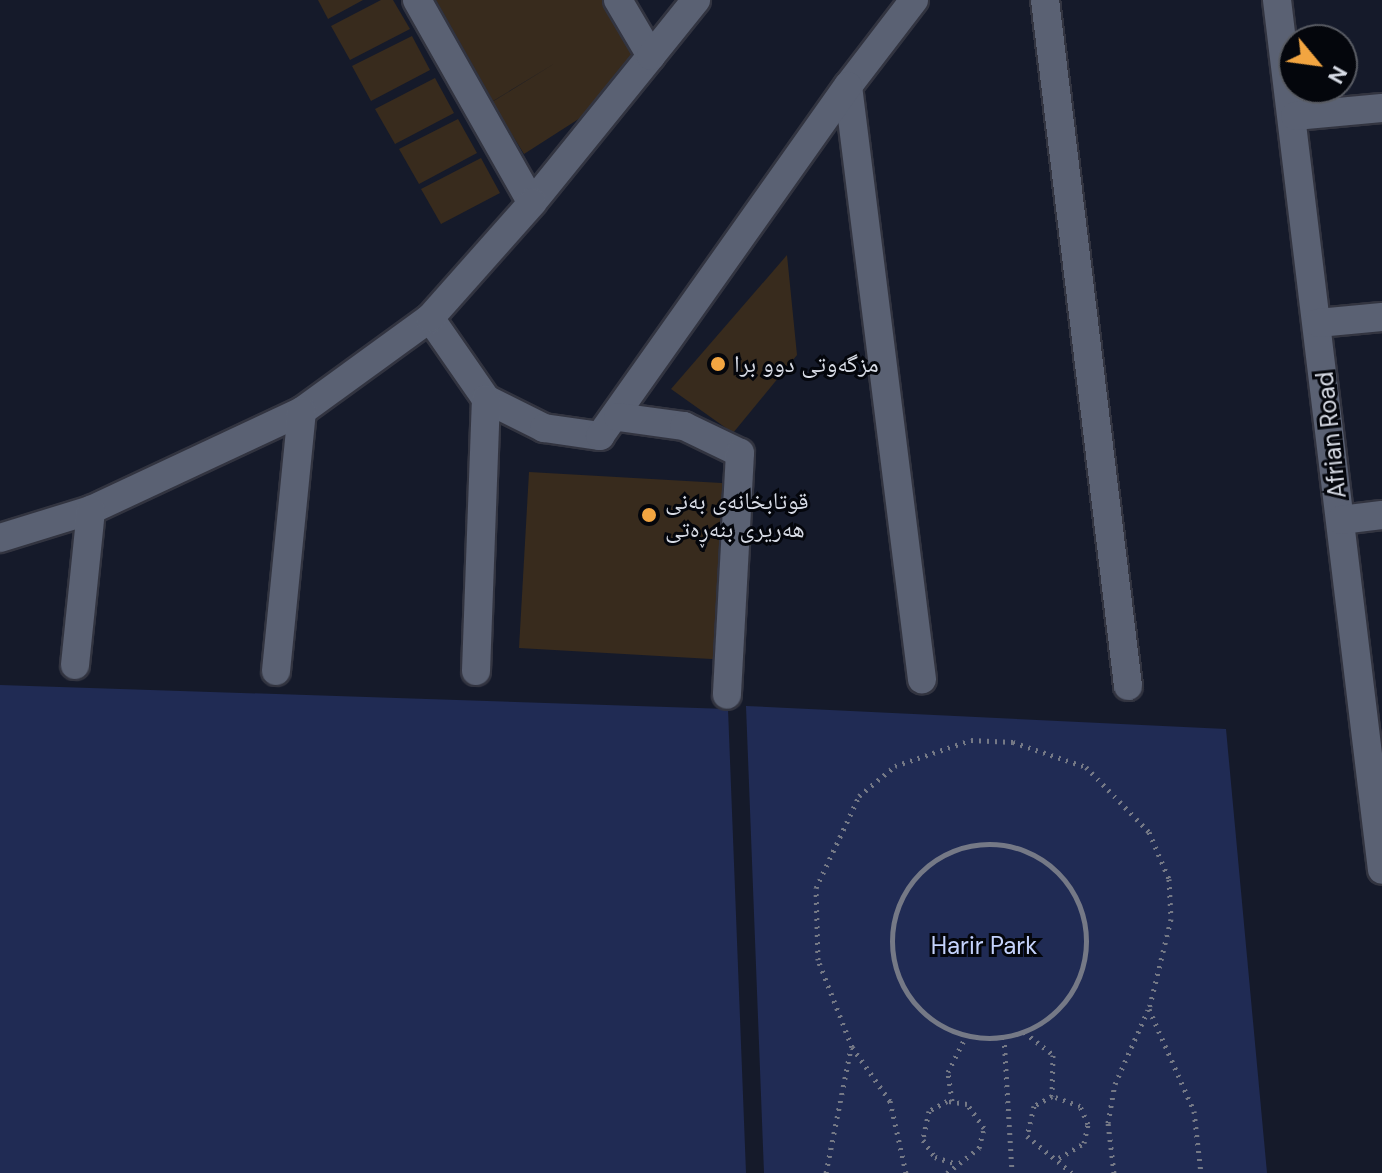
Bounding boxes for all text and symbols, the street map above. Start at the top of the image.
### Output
north arrow [1278,24,1358,104]
text: N [1321,61,1354,89]
place label: مزگەوتی دوو برا [734,350,879,378]
marker: مزگەوتی دوو برا [709,355,727,373]
street label: Afrian Road [1310,370,1352,500]
place label: قوتابخانەی بەنی هەریری بنەڕەتی [665,487,808,543]
marker: قوتابخانەی بەنی هەریری بنەڕەتی [640,506,658,524]
park label: Harir Park [931,932,1037,960]

